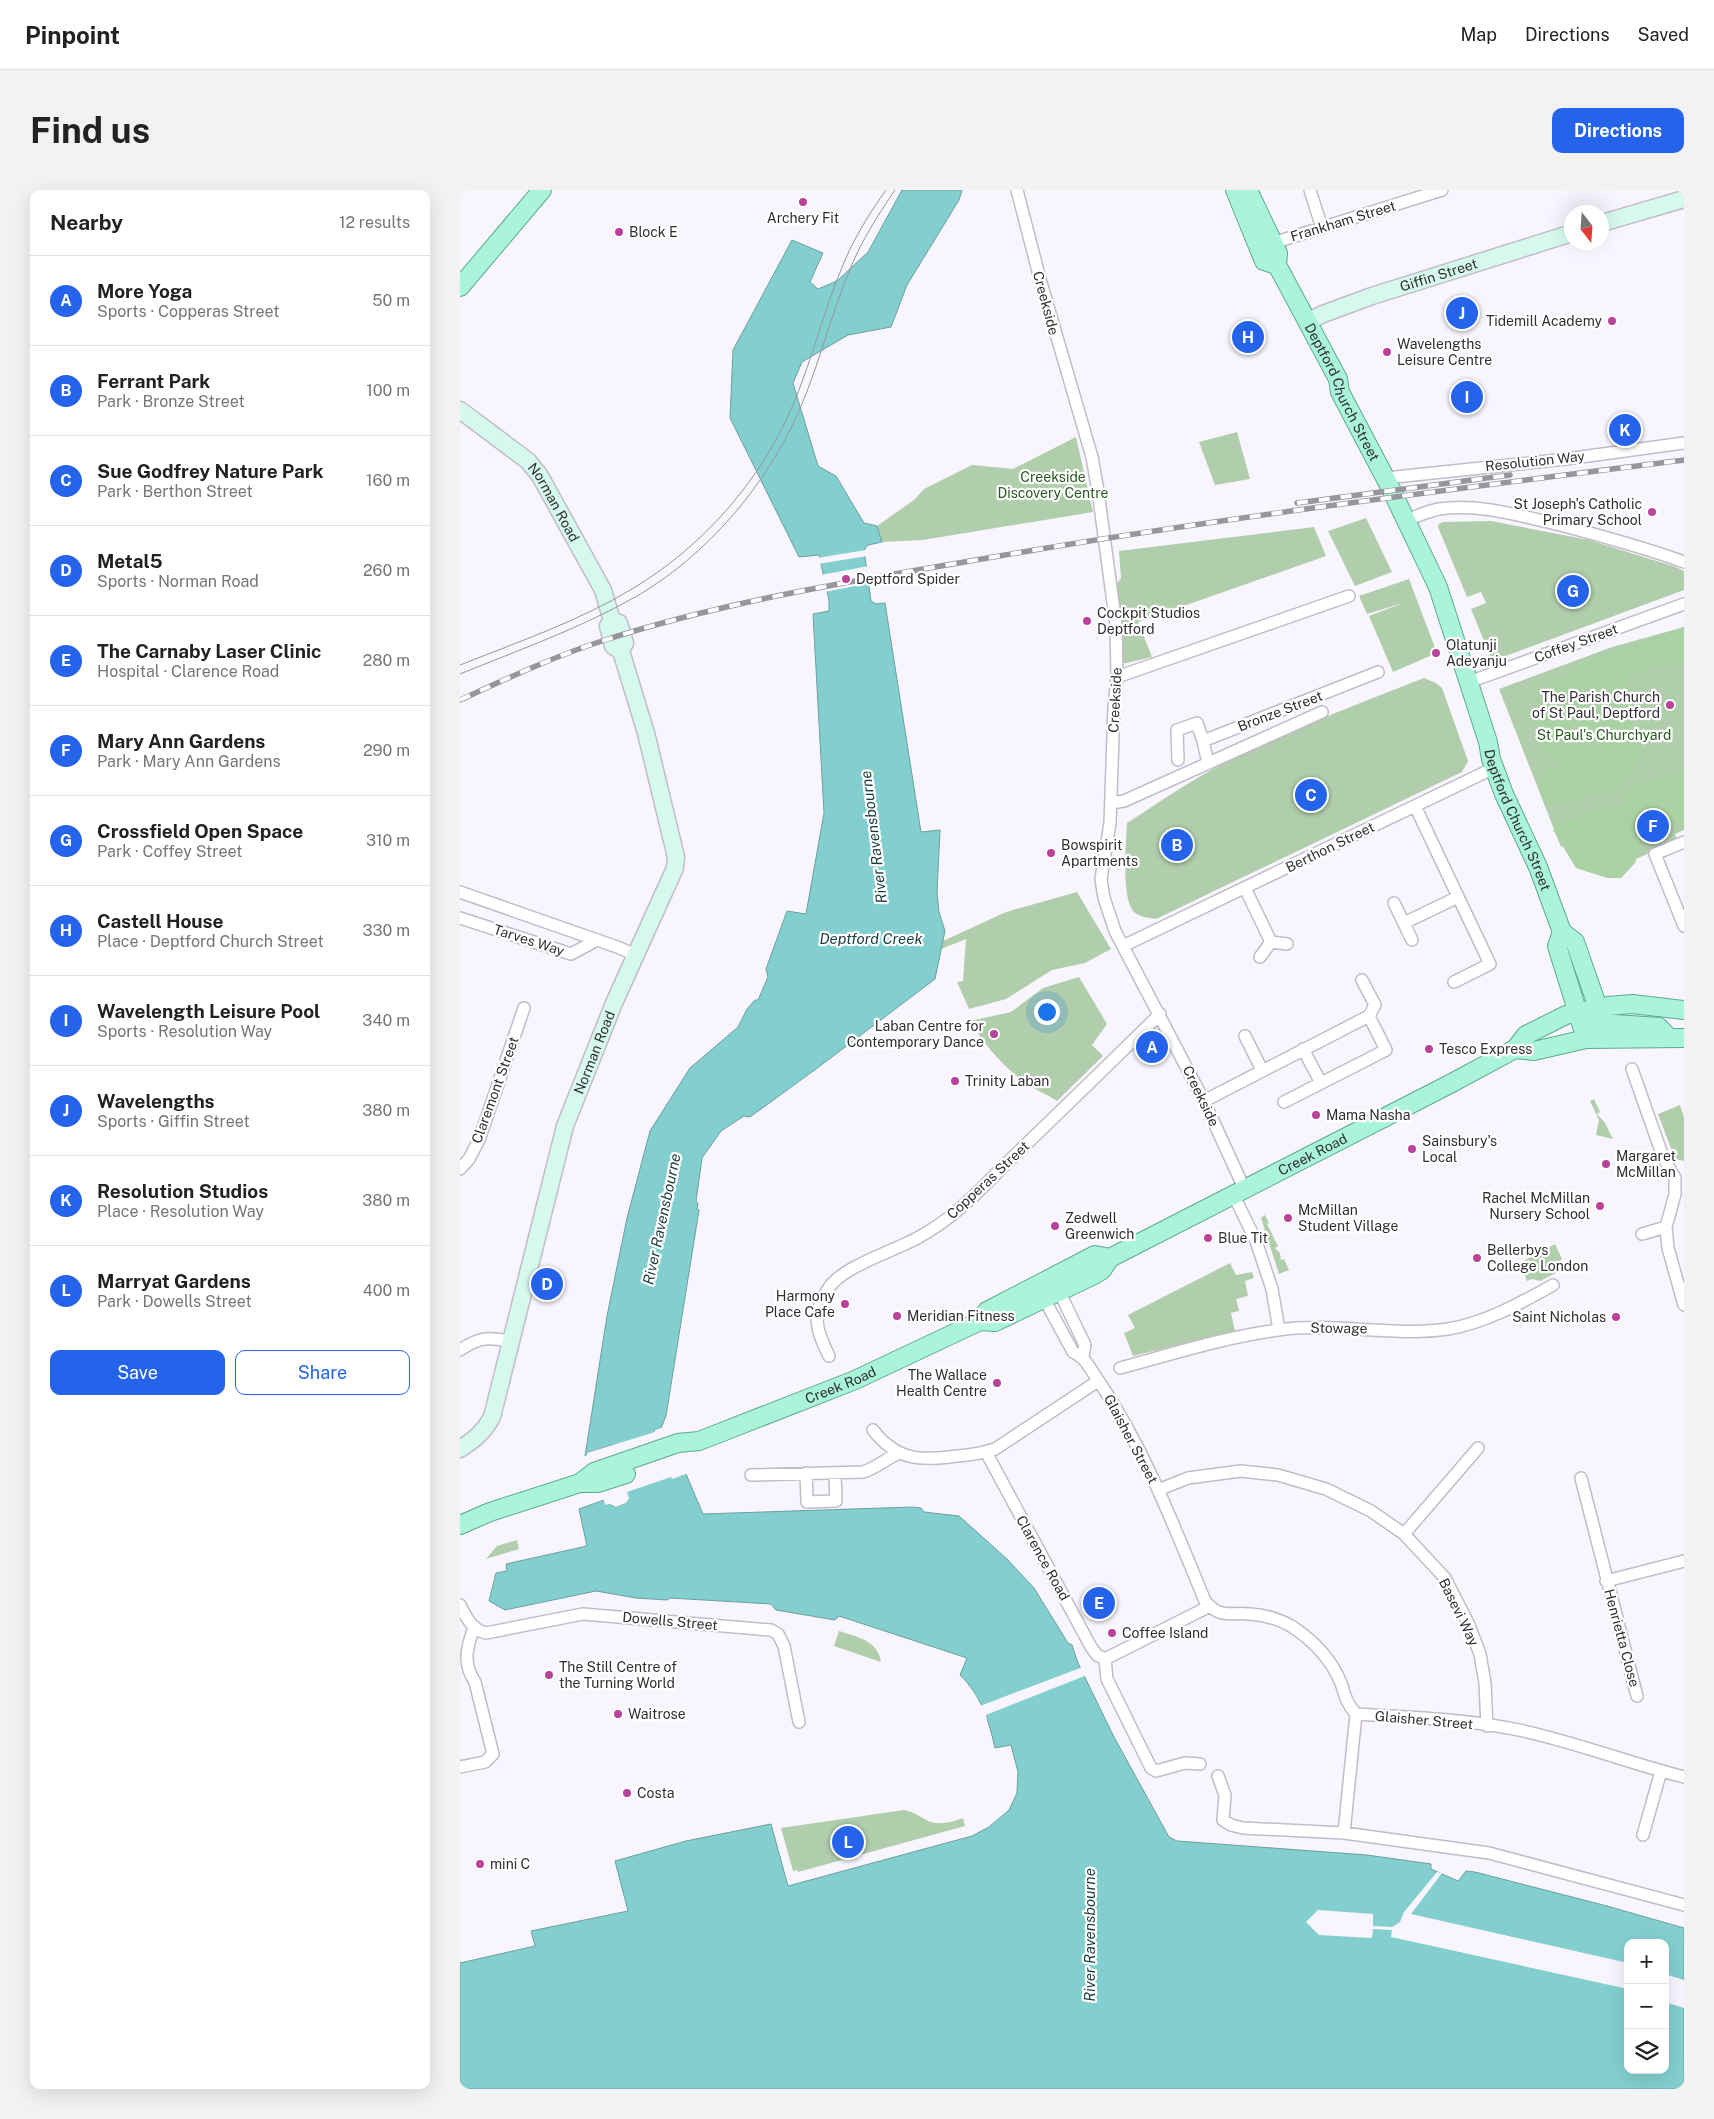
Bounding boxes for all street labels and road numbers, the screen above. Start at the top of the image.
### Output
street label: Frankham Street [1288,197,1398,245]
street label: Giffin Street [1398,255,1479,295]
street label: Creekside [1030,269,1062,337]
street label: Deptford Church Street [1302,320,1383,464]
street label: Resolution Way [1484,448,1586,474]
street label: Norman Road [525,460,583,545]
street label: Coffey Street [1532,621,1620,665]
street label: Creekside [1105,667,1125,733]
street label: Bronze Street [1235,687,1325,735]
street label: Deptford Church Street [1481,748,1554,893]
street label: Berthon Street [1283,819,1377,875]
street label: Tarves Way [492,921,567,959]
street label: Norman Road [571,1008,618,1096]
street label: Claremont Street [468,1034,522,1146]
street label: Creekside [1179,1063,1223,1129]
street label: Creek Road [1275,1130,1350,1179]
street label: Copperas Street [944,1138,1032,1222]
street label: Stowage [1310,1320,1368,1336]
street label: Creek Road [803,1363,879,1407]
street label: Glaisher Street [1101,1392,1161,1486]
street label: Clarence Road [1013,1513,1073,1603]
street label: Basevi Way [1436,1576,1482,1649]
street label: Henrietta Close [1601,1587,1643,1689]
street label: Dowells Street [622,1609,718,1633]
street label: Glaisher Street [1374,1708,1474,1732]

